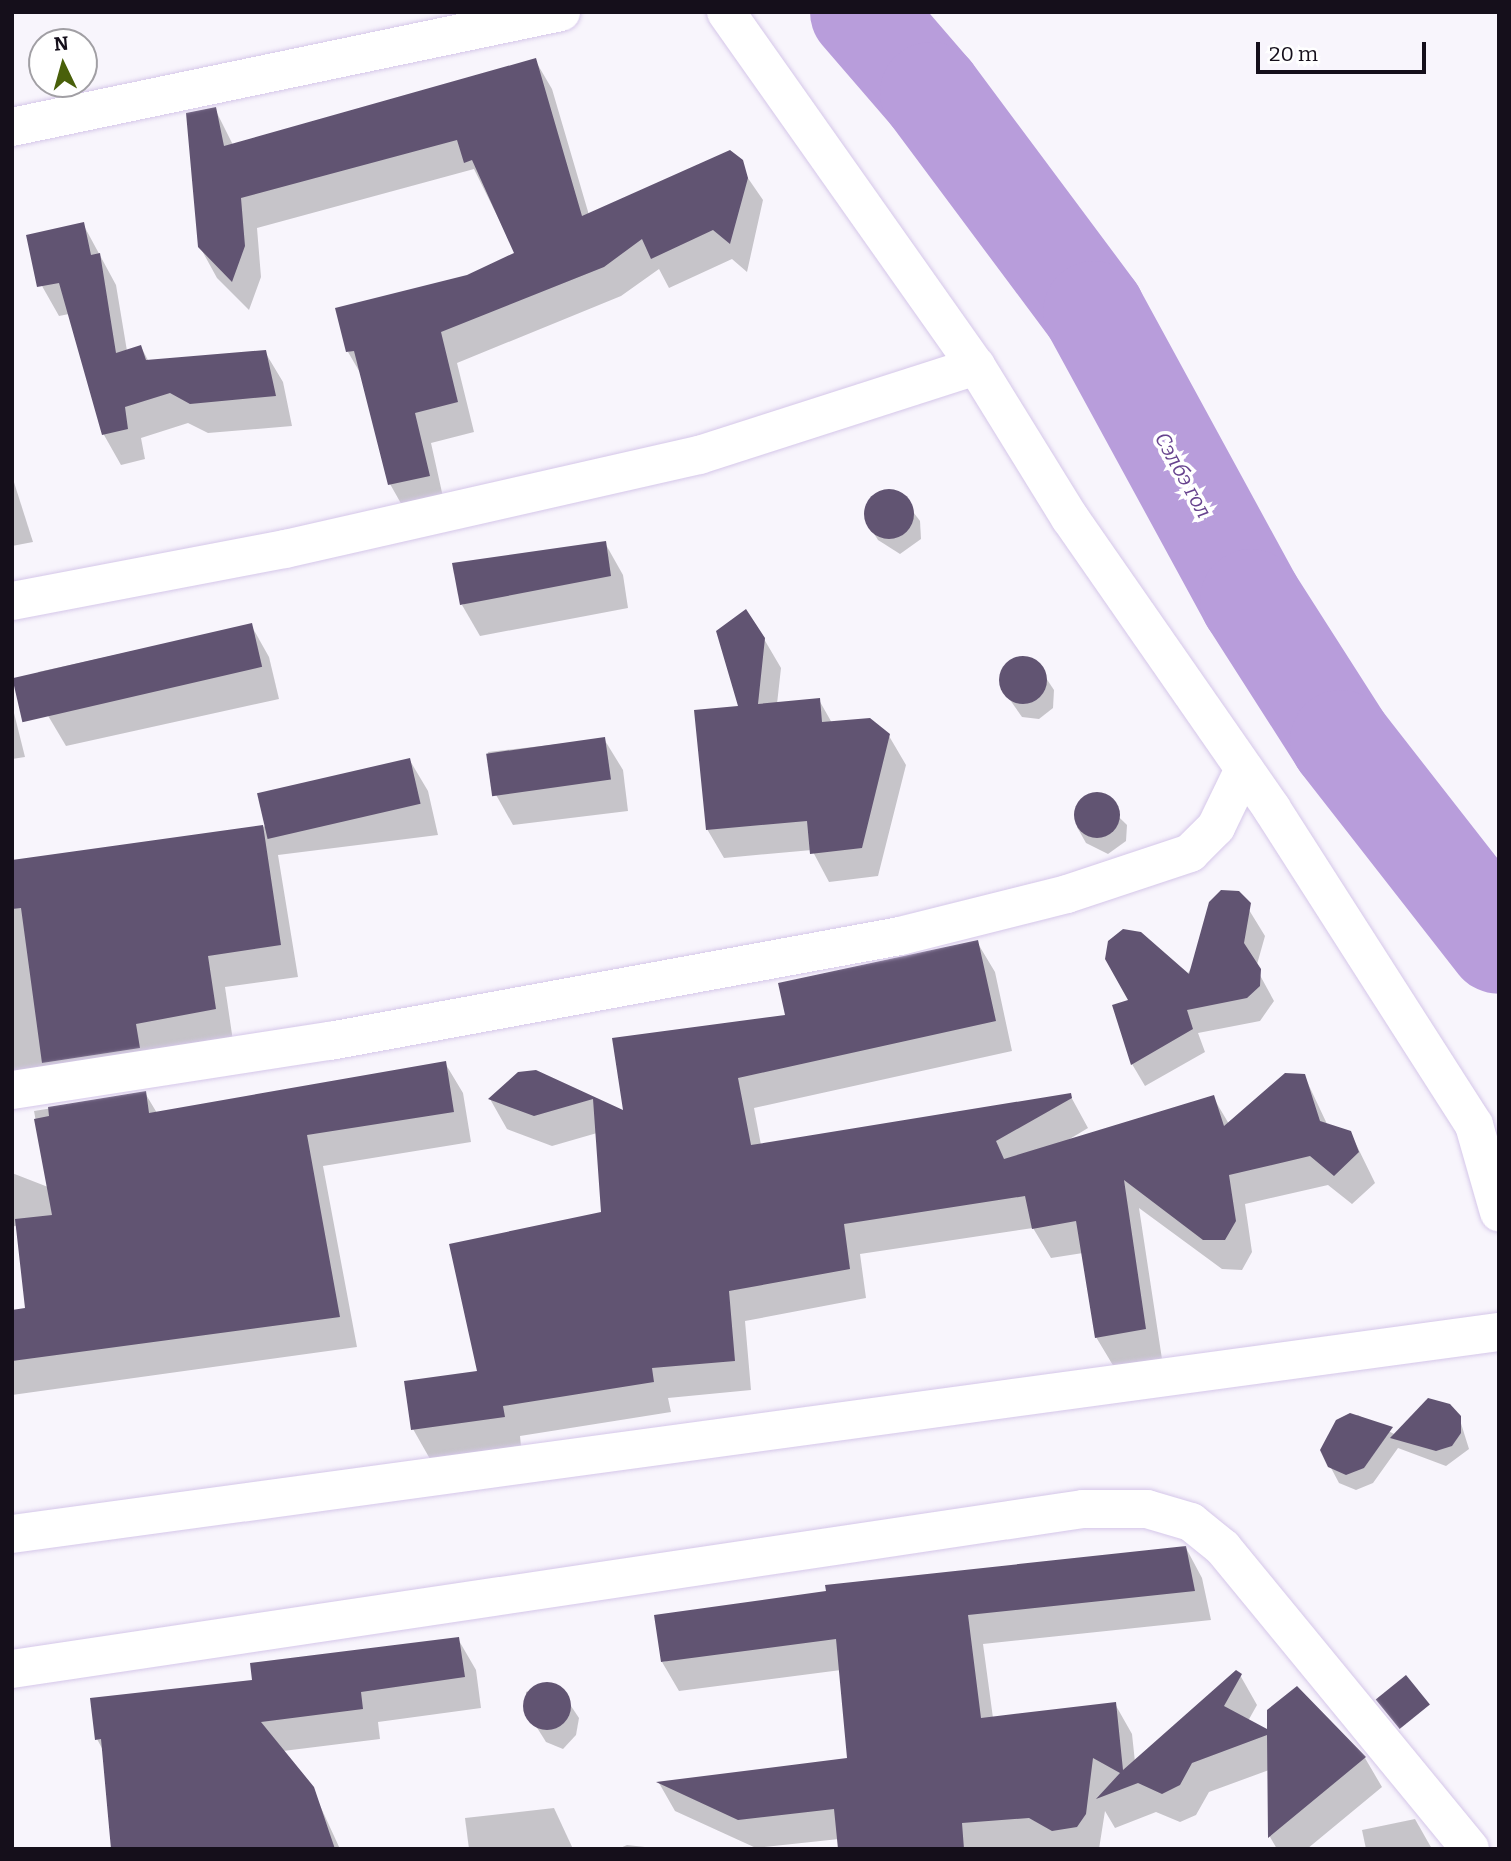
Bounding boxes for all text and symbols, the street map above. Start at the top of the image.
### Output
north arrow [28,28,98,98]
scale bar [1259,28,1429,72]
text: N [53,31,70,56]
text: 20 m [1269,41,1318,67]
water label: Сэлбэ гол [1149,428,1217,522]

